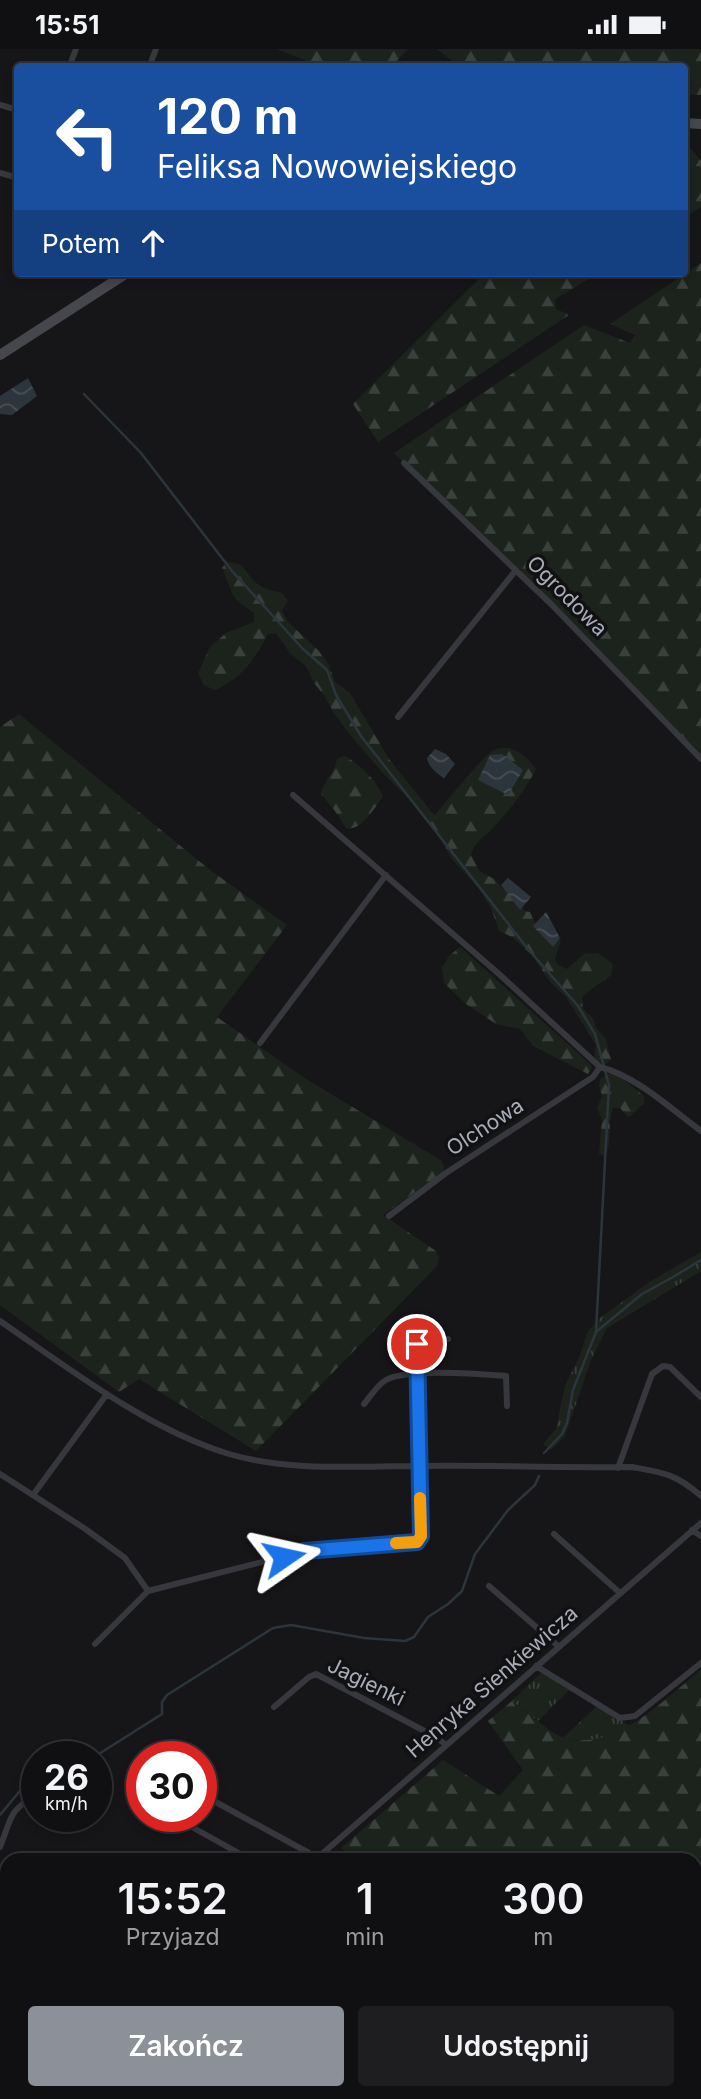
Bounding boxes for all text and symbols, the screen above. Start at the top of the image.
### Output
text: 15:51 [35,9,99,40]
text: 120 m [157,87,298,146]
icon: left [42,91,133,182]
text: Feliksa Nowowiejskiego [157,147,517,186]
icon: ahead [134,224,172,262]
text: Potem [42,228,120,259]
street label: Ogrodowa [522,550,613,641]
street label: Olchowa [442,1092,528,1161]
pin [387,1314,447,1374]
icon: arrive [398,1325,436,1363]
position arrow [247,1520,321,1594]
street label: Henryka Sienkiewicza [401,1600,582,1763]
street label: Jagienki [323,1652,409,1711]
speed limit sign: 30 [126,1741,217,1832]
text: 26 [44,1756,89,1798]
text: km/h [45,1793,88,1814]
text: 15:52 [118,1873,228,1924]
text: 1 [356,1873,374,1924]
text: 300 [502,1873,584,1924]
text: Przyjazd [126,1923,220,1951]
text: min [345,1923,385,1951]
text: m [533,1923,553,1951]
button: Zakończ [28,2006,344,2086]
button: Udostępnij [358,2006,674,2086]

